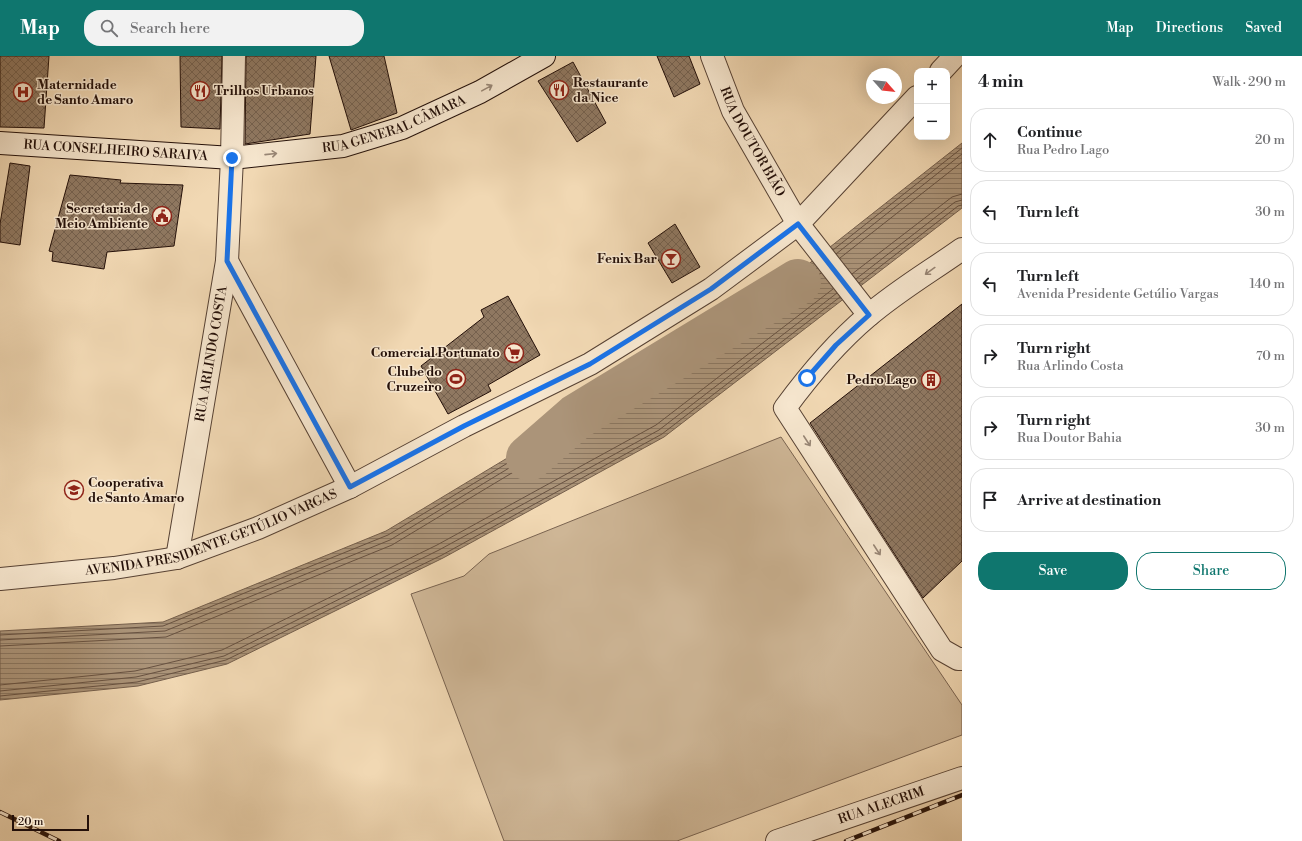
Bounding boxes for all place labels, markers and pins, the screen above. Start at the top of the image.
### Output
place label: Restaurante da Nice [573,75,648,106]
place label: Maternidade de Santo Amaro [37,77,134,108]
restaurant icon: Restaurante da Nice [548,79,570,101]
restaurant icon: Trilhos Urbanos [189,80,211,102]
hospital icon: Maternidade de Santo Amaro [12,81,34,103]
place label: Trilhos Urbanos [214,83,314,99]
place label: Secretaria de Meio Ambiente [55,201,148,232]
public building icon: Secretaria de Meio Ambiente [151,205,173,227]
bar icon: Fenix Bar [660,248,682,270]
place label: Fenix Bar [597,251,657,267]
supermarket icon: Comercial Portunato [503,342,525,364]
place label: Comercial Portunato [371,345,500,361]
place label: Clube do Cruzeiro [386,364,442,395]
sports icon: Clube do Cruzeiro [445,368,467,390]
building icon: Pedro Lago [920,369,942,391]
place label: Pedro Lago [846,372,917,388]
place label: Cooperativa de Santo Amaro [88,475,185,506]
school or university icon: Cooperativa de Santo Amaro [63,479,85,501]

